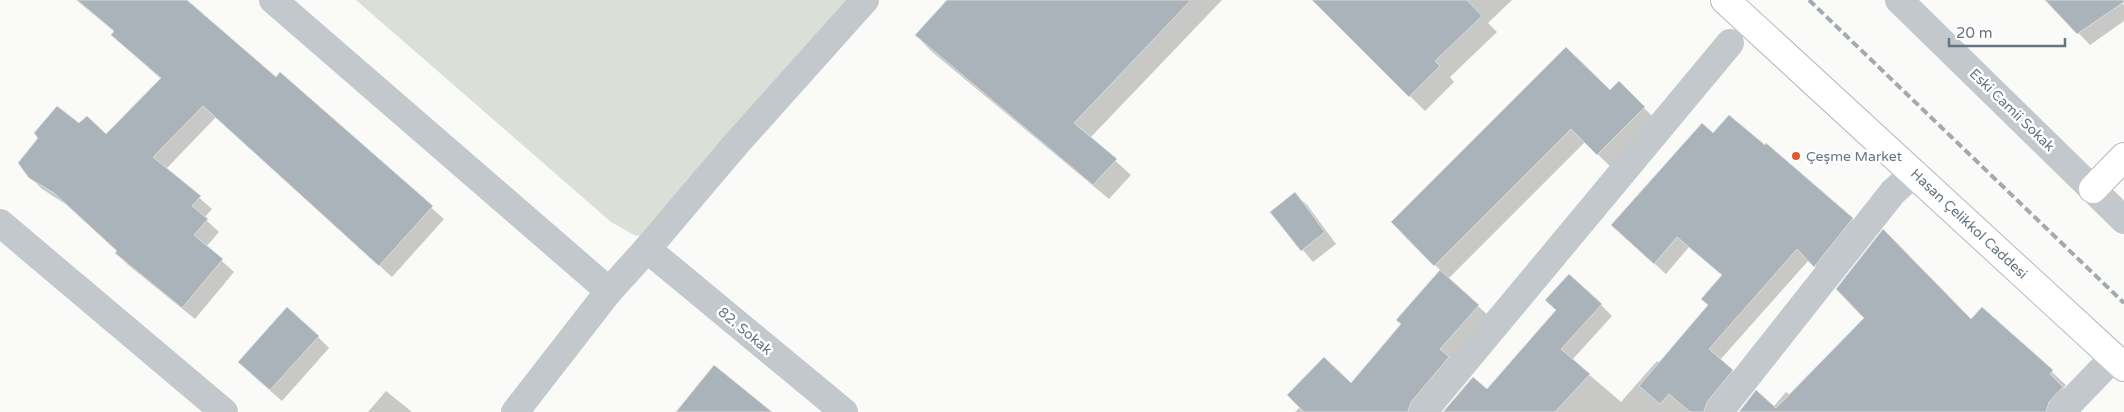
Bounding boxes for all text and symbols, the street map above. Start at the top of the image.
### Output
scale bar [1949,15,2065,47]
text: 20 m [1956,24,1993,42]
street label: Eski Camii Sokak [1966,65,2058,155]
place label: Çeşme Market [1806,148,1903,165]
marker: Çeşme Market [1790,150,1802,162]
street label: Hasan Çelikkol Caddesi [1907,165,2031,283]
street label: 82. Sokak [715,304,776,359]

